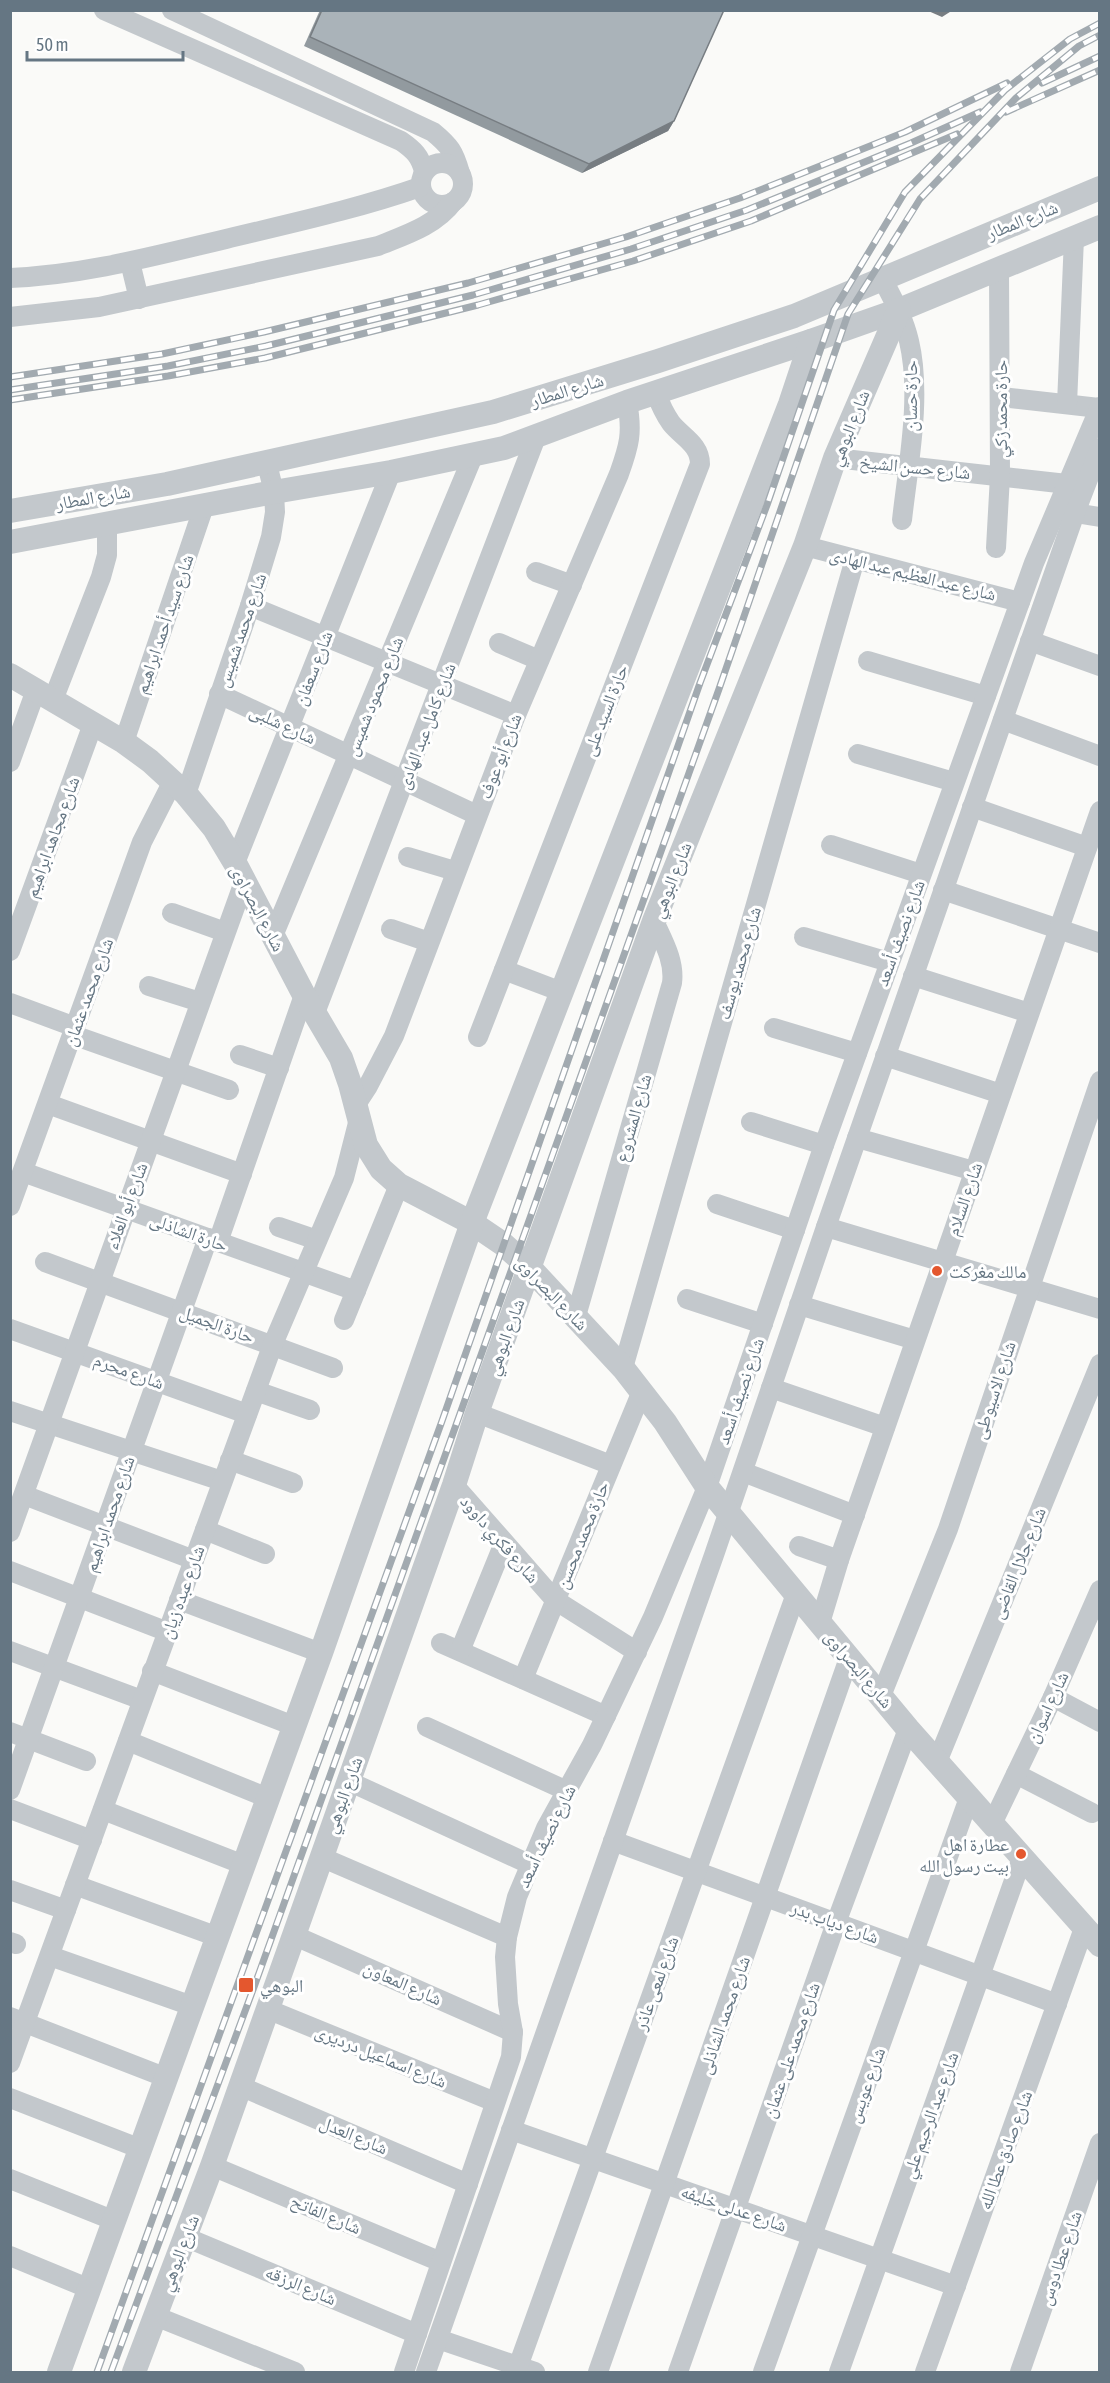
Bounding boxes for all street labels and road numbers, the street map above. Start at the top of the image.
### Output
street label: شارع المطار [982,196,1061,245]
street label: حارة حسان [900,360,922,432]
street label: حارة محمد زكي [990,360,1015,458]
street label: شارع المطار [527,369,606,412]
street label: شارع البوهي [824,387,878,471]
street label: شارع حسن الشيخ [858,451,972,485]
street label: شارع المطار [53,480,132,515]
street label: شارع عبد العظيم عبد الهادى [827,543,998,607]
street label: شارع سيد أحمد ابراهيم [130,552,200,697]
street label: شارع محمد شميس [212,570,271,690]
street label: شارع سعفان [289,628,338,709]
street label: شارع محمود شميس [341,633,408,759]
street label: شارع كامل عبد الهادى [392,660,461,792]
street label: حارة السيد على [578,661,633,759]
street label: شارع شلبى [246,700,319,749]
street label: شارع أبو عوف [474,710,527,802]
street label: شارع مجاهد ابراهيم [20,774,86,901]
street label: شارع البوهي [646,839,700,923]
street label: شارع البصراوى [226,861,290,955]
street label: شارع نصيف أسعد [871,877,930,989]
street label: شارع محمد يوسف [713,904,766,1022]
street label: شارع محمد عثمان [59,935,118,1049]
street label: شارع المشروع [610,1071,657,1165]
street label: شارع السلام [942,1159,988,1239]
street label: شارع أبو العلاء [101,1160,152,1253]
street label: حارة الشاذلى [147,1208,231,1257]
street label: شارع البصراوى [511,1251,593,1335]
street label: شارع البوهي [481,1296,533,1380]
street label: حارة الجميل [177,1301,257,1348]
street label: شارع نصيف أسعد [712,1335,769,1447]
street label: شارع الاسيوطى [968,1339,1021,1442]
street label: شارع محرم [90,1349,167,1395]
street label: شارع محمد ابراهيم [79,1453,141,1575]
street label: حارة محمد محسن [551,1478,614,1592]
street label: شارع فكري داوود [453,1491,544,1590]
street label: شارع جلال القاضى [986,1504,1051,1622]
street label: شارع عبده زيان [155,1543,209,1642]
street label: شارع البصراوى [820,1626,898,1713]
street label: شارع اسوان [1021,1668,1073,1746]
street label: شارع البوهي [319,1754,371,1838]
street label: شارع نصيف أسعد [512,1781,581,1891]
street label: شارع دياب بدر [787,1896,882,1948]
street label: شارع لمعى عاذر [629,1933,684,2034]
street label: شارع محمد الشاذلى [694,1953,755,2077]
street label: شارع المعاون [360,1956,445,2010]
street label: شارع محمد على عثمان [758,1980,825,2121]
street label: شارع اسماعيل درديرى [312,2020,450,2093]
street label: شارع عويس [843,2044,890,2126]
street label: شارع عبد الرحيم علي [897,2049,967,2183]
street label: شارع صادق عطا الله [974,2088,1037,2213]
street label: شارع العدل [317,2111,391,2160]
street label: شارع عدلى خليفه [678,2180,790,2237]
street label: شارع الفاتح [287,2190,364,2240]
street label: شارع عطا دوس [1034,2208,1087,2308]
street label: شارع البوهي [155,2212,207,2296]
street label: شارع الرزقه [262,2261,339,2310]

